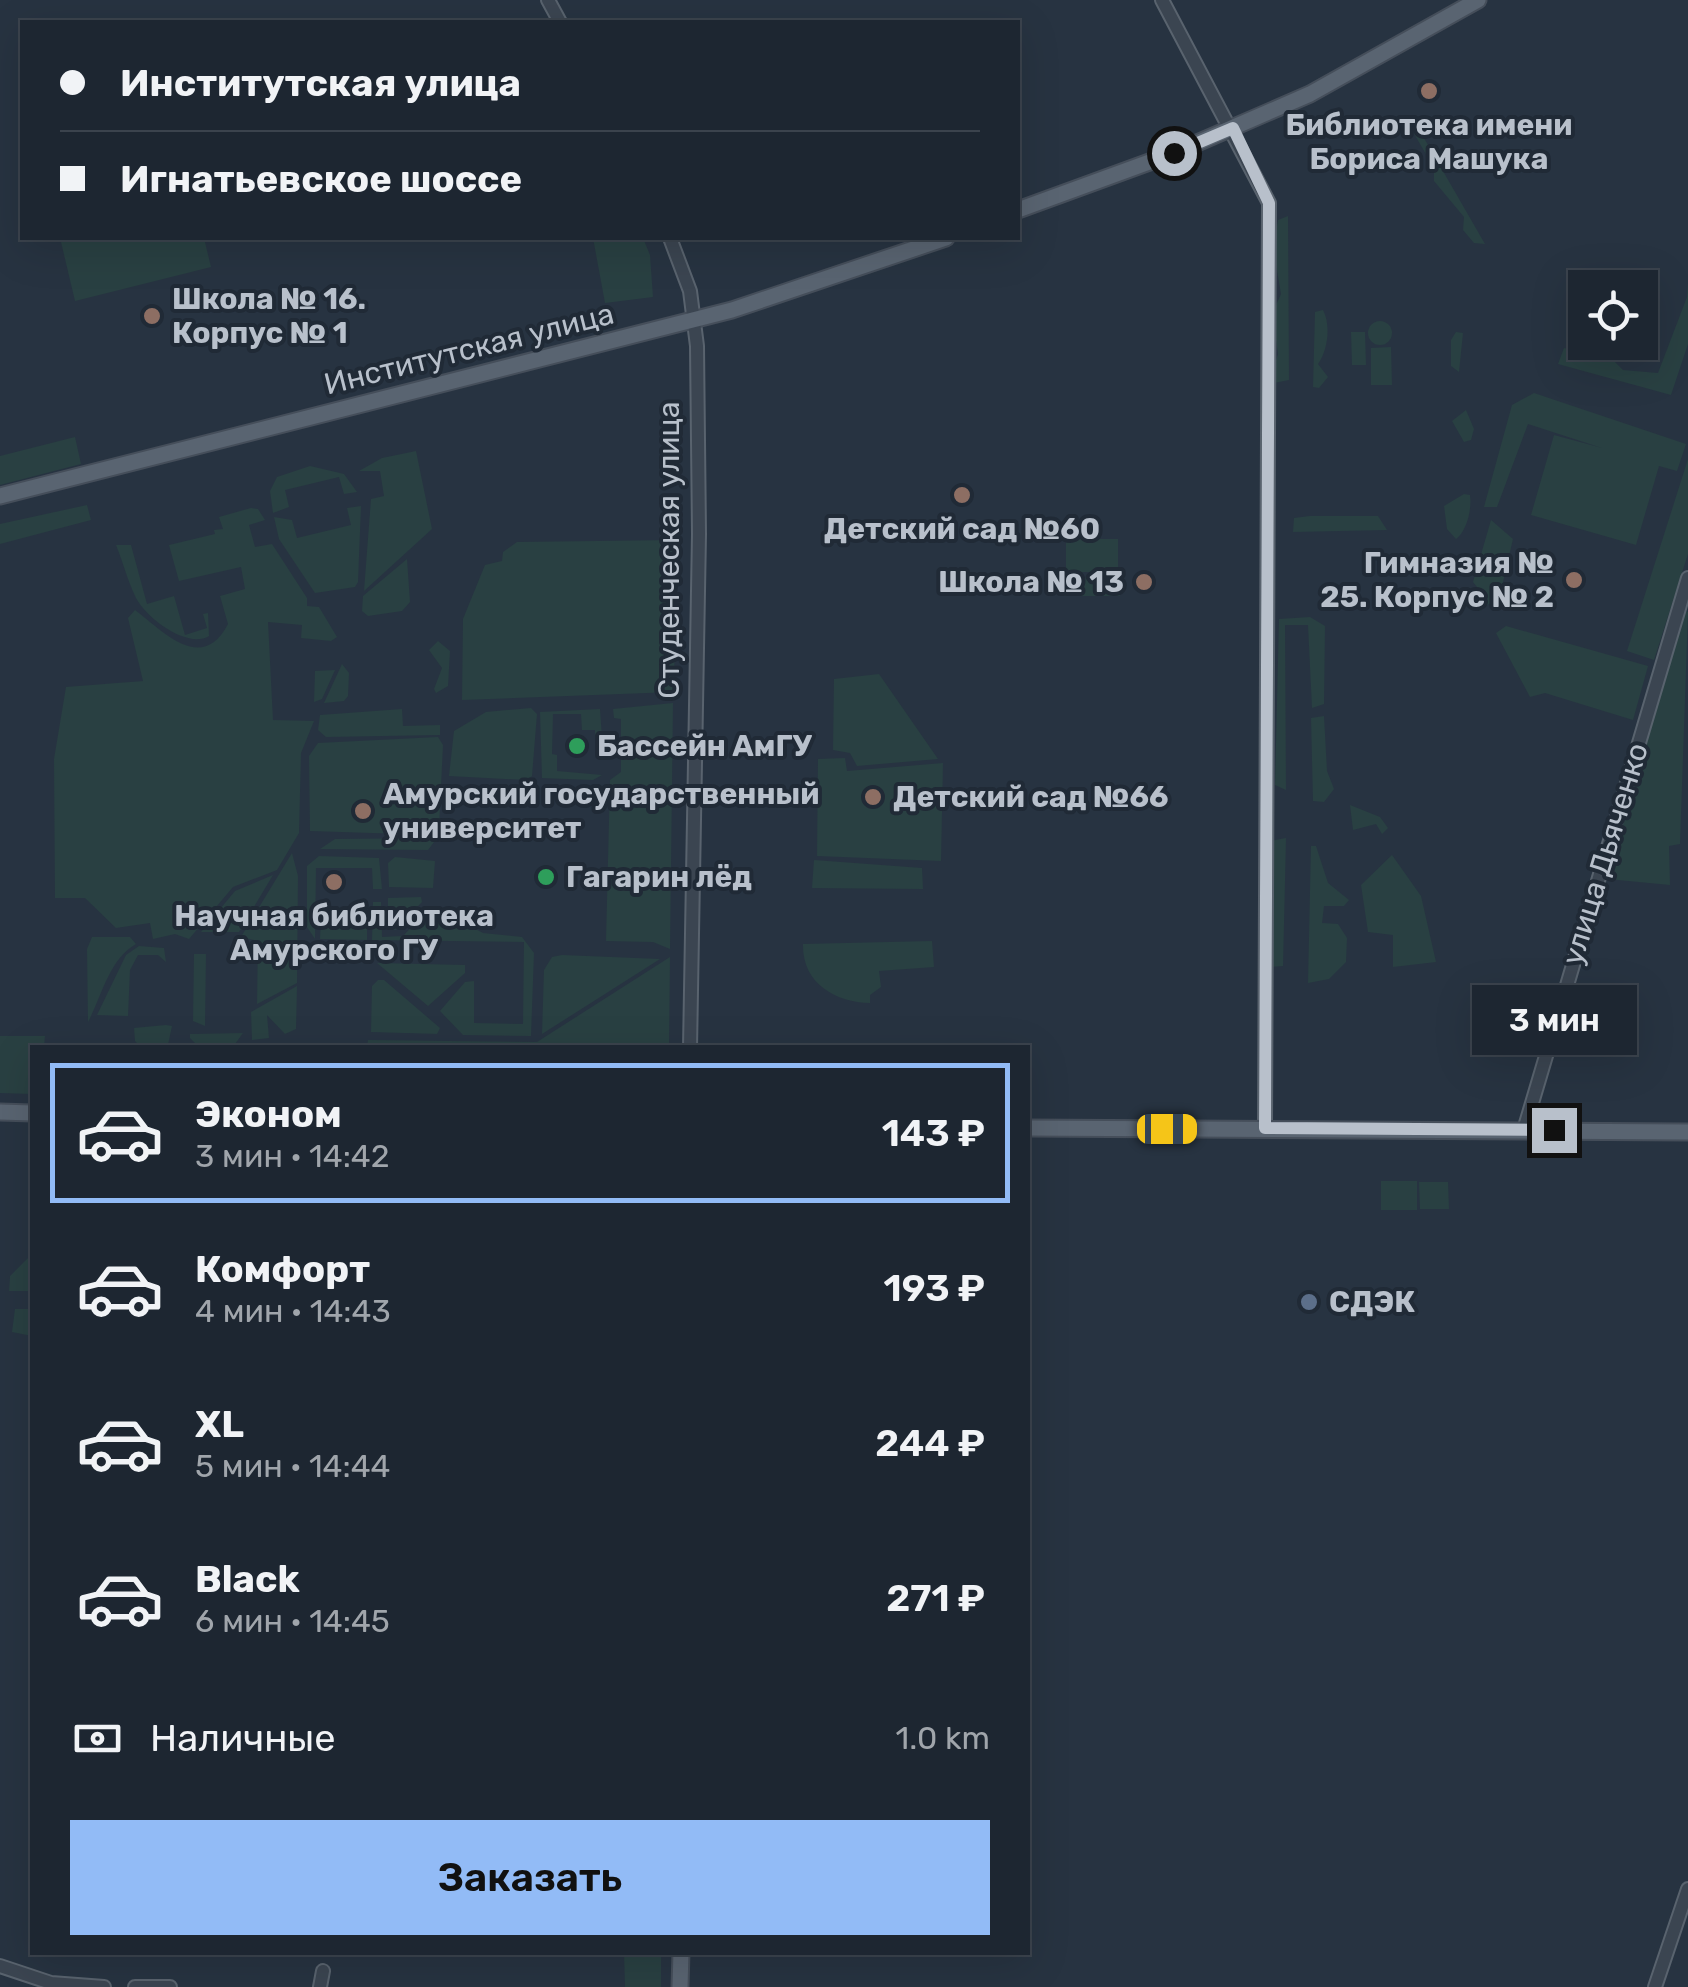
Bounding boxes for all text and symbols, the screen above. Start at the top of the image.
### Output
text: Институтская улица [120,60,521,106]
marker: Библиотека имени Бориса Машука [1418,80,1440,102]
place label: Библиотека имени Бориса Машука [1286,107,1572,177]
route start [1152,131,1197,176]
text: Игнатьевское шоссе [120,156,522,202]
map controls [1568,270,1658,360]
button: locate [1568,270,1658,360]
place label: Школа № 16. Корпус № 1 [172,281,366,351]
street label: Институтская улица [321,296,617,402]
marker: Школа № 16. Корпус № 1 [141,305,163,327]
street label: Студенческая улица [651,401,687,699]
marker: Детский сад №60 [951,484,973,506]
place label: Детский сад №60 [824,511,1100,547]
place label: Гимназия № 25. Корпус № 2 [1320,545,1554,615]
place label: Школа № 13 [938,564,1124,600]
marker: Гимназия № 25. Корпус № 2 [1563,569,1585,591]
marker: Школа № 13 [1133,571,1155,593]
place label: Бассейн АмГУ [597,728,812,764]
marker: Бассейн АмГУ [566,735,588,757]
street label: улица Дьяченко [1554,739,1656,969]
place label: Амурский государственный университет [383,776,819,846]
place label: Детский сад №66 [893,779,1168,815]
marker: Детский сад №66 [862,786,884,808]
marker: Амурский государственный университет [352,800,374,822]
place label: Гагарин лёд [566,859,752,895]
marker: Гагарин лёд [535,866,557,888]
marker: Научная библиотека Амурского ГУ [323,871,345,893]
place label: Научная библиотека Амурского ГУ [174,898,494,968]
callout: 3 мин [1472,985,1636,1055]
text: 3 мин [1509,1001,1600,1039]
icon: car [75,1088,165,1178]
text: Эконом [195,1091,342,1137]
route end [1532,1108,1577,1153]
text: 143 ₽ [882,1110,985,1156]
car [1137,1114,1197,1144]
text: 3 мин · 14:42 [195,1137,390,1175]
icon: car [75,1243,165,1333]
text: Комфорт [195,1246,370,1292]
text: 193 ₽ [883,1265,985,1311]
place label: СДЭК [1329,1284,1415,1320]
marker: СДЭК [1298,1291,1320,1313]
text: 4 мин · 14:43 [195,1292,391,1330]
icon: car [75,1398,165,1488]
text: XL [195,1401,244,1447]
text: 244 ₽ [875,1420,985,1466]
text: 5 мин · 14:44 [195,1447,390,1485]
icon: car [75,1553,165,1643]
text: Black [195,1556,300,1602]
text: 271 ₽ [886,1575,985,1621]
text: 6 мин · 14:45 [195,1602,390,1640]
icon: cash [70,1711,125,1766]
text: Наличные [150,1715,336,1761]
text: 1.0 km [896,1719,990,1757]
button: Заказать [70,1820,990,1935]

